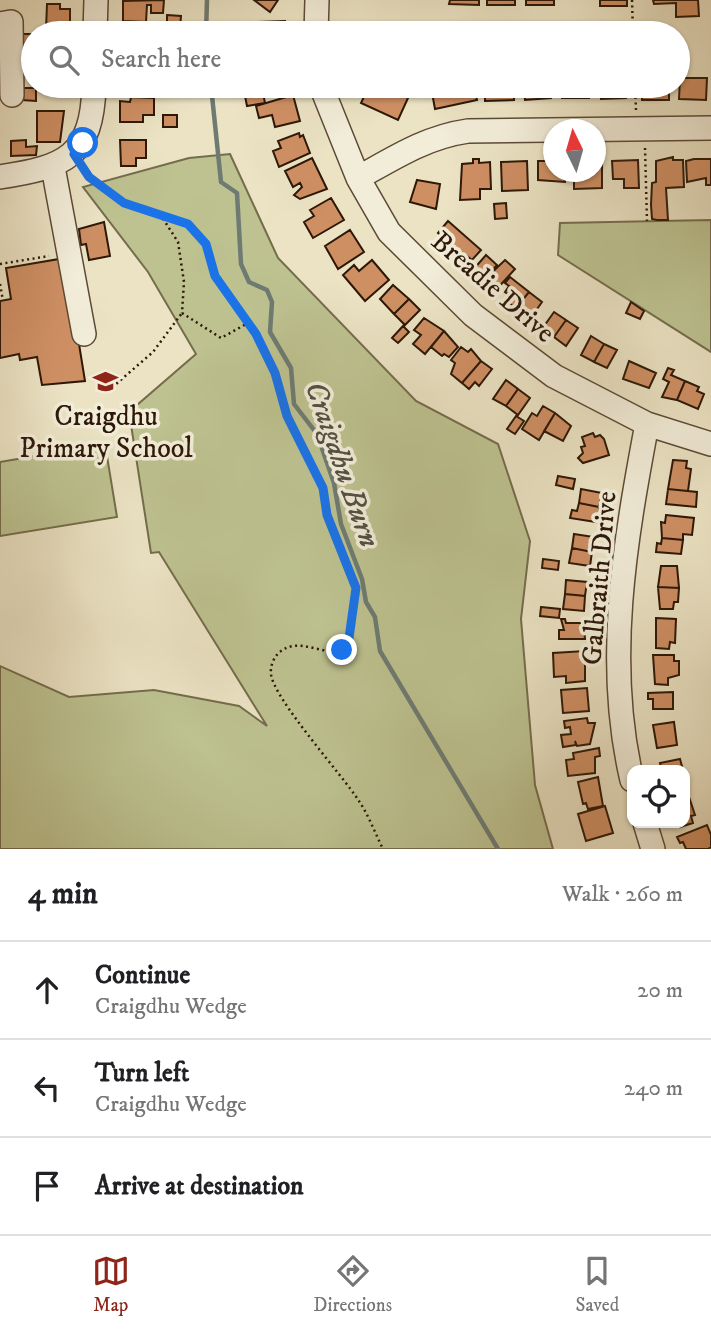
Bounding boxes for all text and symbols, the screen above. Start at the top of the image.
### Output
search box [21,21,690,98]
icon: search [45,41,83,79]
text: Search here [101,43,221,76]
north arrow [543,119,606,182]
route start [67,127,98,158]
street label: Breadie Drive [424,224,562,350]
school or university icon: Craigdhu Primary School [92,367,120,395]
water label: Craigdhu Burn [296,377,387,552]
place label: Craigdhu Primary School [19,399,193,466]
street label: Galbraith Drive [574,490,625,666]
route end [326,634,357,665]
map controls [627,765,690,828]
button: locate [627,765,690,828]
text: 4 min [28,876,98,913]
text: Walk · 260 m [562,880,683,909]
text: Continue [95,959,190,992]
icon: ahead [28,971,66,1009]
text: 20 m [637,976,683,1005]
text: Craigdhu Wedge [95,992,247,1021]
text: Turn left [95,1057,189,1090]
icon: left [28,1069,66,1107]
text: 240 m [624,1074,683,1103]
text: Craigdhu Wedge [95,1090,247,1119]
icon: arrive [28,1167,66,1205]
text: Arrive at destination [95,1170,304,1203]
tab: Map [92,1252,130,1317]
tab: Directions [313,1252,392,1317]
tab: Saved [576,1252,619,1317]

